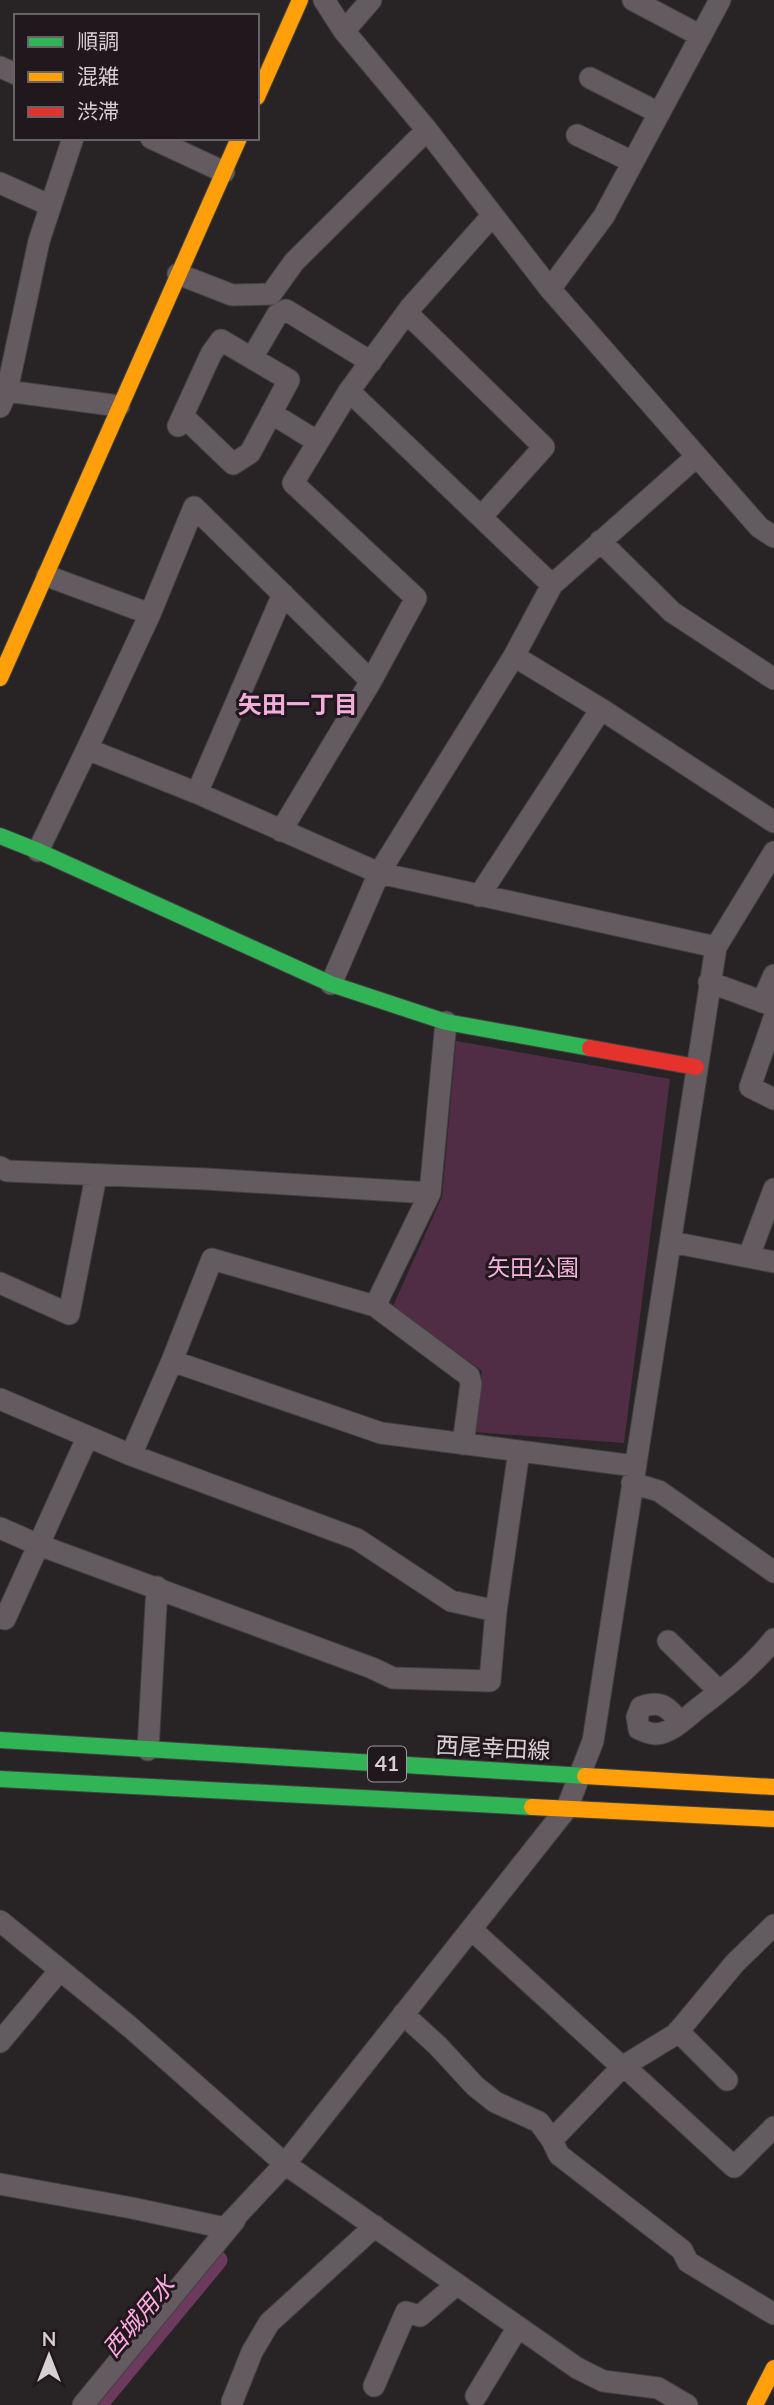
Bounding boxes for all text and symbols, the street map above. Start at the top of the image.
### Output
legend [14,14,259,140]
text: 順調 [77,28,119,53]
text: 混雑 [77,63,119,88]
text: 渋滞 [77,98,119,123]
district label: 矢田一丁目 [238,689,358,718]
park label: 矢田公園 [487,1253,579,1281]
street label: 西尾幸田線 [435,1730,551,1764]
road number: 41 [368,1746,406,1782]
water label: 西城用水 [96,2268,182,2362]
north arrow [14,2321,84,2391]
text: N [42,2327,56,2350]

